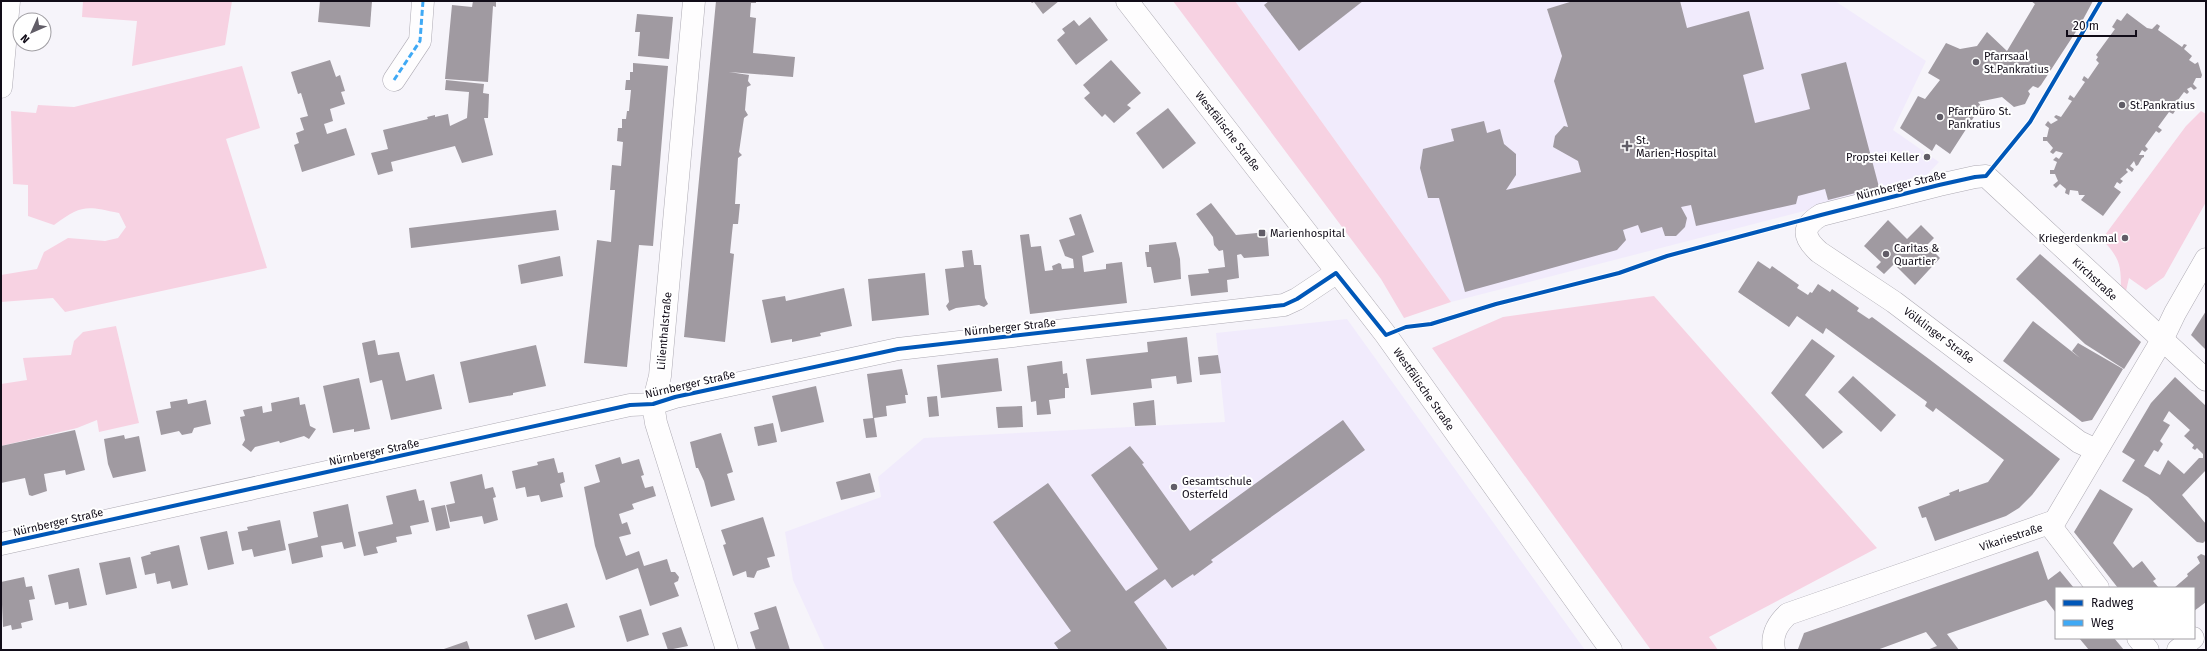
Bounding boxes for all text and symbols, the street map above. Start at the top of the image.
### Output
north arrow [12,12,52,52]
scale bar [2067,12,2136,38]
text: 20 m [2073,19,2099,33]
text: N [18,32,32,46]
place label: Pfarrsaal St.Pankratius [1984,50,2049,76]
marker: Pfarrsaal St.Pankratius [1971,57,1981,67]
street label: Westfälische Straße [1192,89,1263,174]
place label: St.Pankratius [2130,99,2195,112]
marker: St.Pankratius [2117,100,2127,110]
place label: Pfarrbüro St. Pankratius [1948,105,2011,131]
marker: Pfarrbüro St. Pankratius [1935,112,1945,122]
place label: St. Marien-Hospital [1636,134,1716,160]
marker: St. Marien-Hospital [1621,140,1633,152]
place label: Propstei Keller [1846,151,1920,164]
marker: Propstei Keller [1922,152,1932,162]
street label: Nürnberger Straße [1855,168,1947,203]
place label: Marienhospital [1270,227,1345,240]
marker: Marienhospital [1257,228,1267,238]
place label: Kriegerdenkmal [2039,232,2117,245]
marker: Kriegerdenkmal [2120,233,2130,243]
place label: Caritas & Quartier [1894,242,1939,268]
marker: Caritas & Quartier [1881,249,1891,259]
street label: Kirchstraße [2070,255,2120,303]
street label: Lilienthalstraße [655,291,674,371]
street label: Völklinger Straße [1901,305,1977,366]
street label: Nürnberger Straße [964,316,1057,339]
street label: Westfälische Straße [1390,345,1457,433]
street label: Nürnberger Straße [644,368,737,401]
street label: Nürnberger Straße [328,437,421,468]
place label: Gesamtschule Osterfeld [1182,475,1252,501]
marker: Gesamtschule Osterfeld [1169,482,1179,492]
street label: Nürnberger Straße [12,506,105,539]
street label: Vikariestraße [1978,521,2044,554]
legend [2055,587,2195,639]
text: Radweg [2091,596,2134,610]
text: Weg [2091,616,2114,630]

